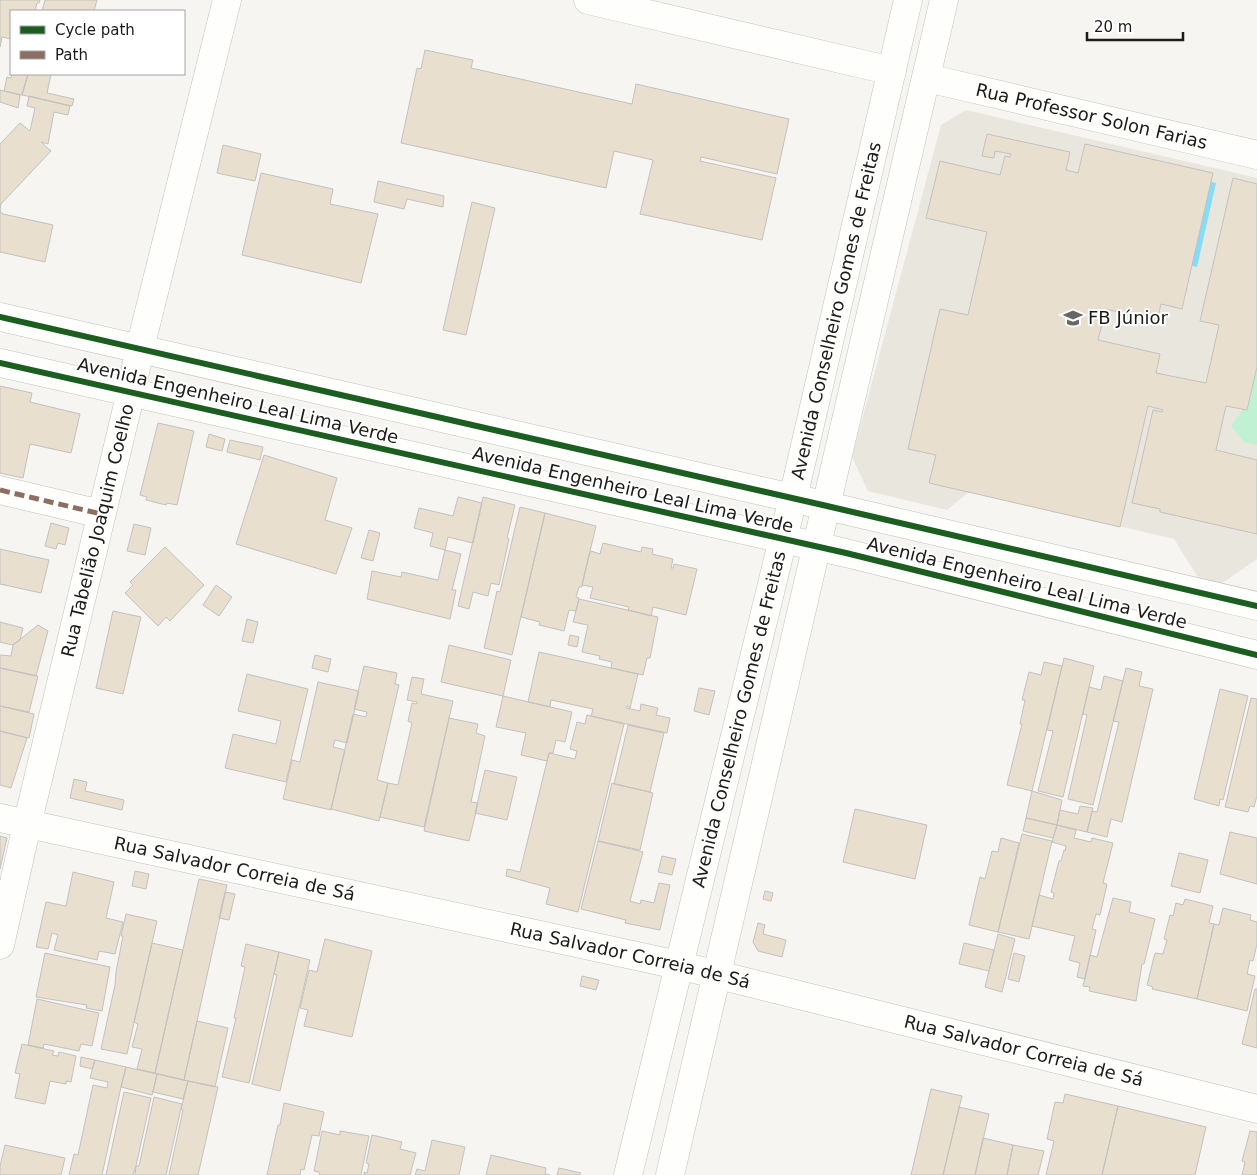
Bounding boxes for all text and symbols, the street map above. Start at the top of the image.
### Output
legend [10,10,185,75]
scale bar [1087,10,1183,42]
text: 20 m [1094,18,1132,36]
text: Cycle path [55,21,135,39]
text: Path [55,46,88,64]
street label: Rua Professor Solon Farias [974,79,1210,153]
street label: Avenida Conselheiro Gomes de Freitas [787,140,885,482]
school or university icon: FB Júnior [1062,307,1084,329]
place label: FB Júnior [1088,307,1169,328]
street label: Avenida Engenheiro Leal Lima Verde [76,353,401,448]
street label: Rua Tabelião Joaquim Coelho [57,401,138,659]
street label: Avenida Engenheiro Leal Lima Verde [471,442,796,537]
street label: Avenida Engenheiro Leal Lima Verde [865,533,1189,632]
street label: Avenida Conselheiro Gomes de Freitas [687,549,790,890]
street label: Rua Salvador Correia de Sá [112,832,357,905]
street label: Rua Salvador Correia de Sá [508,918,753,993]
street label: Rua Salvador Correia de Sá [902,1011,1146,1090]

